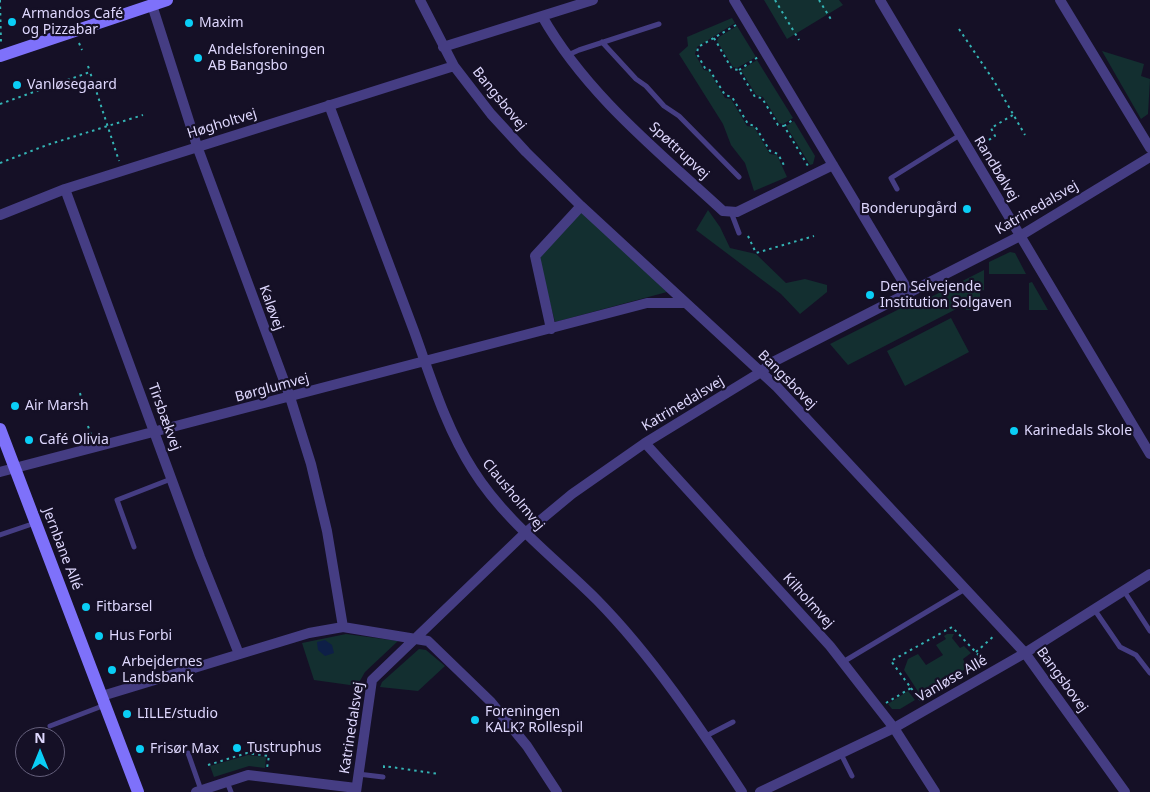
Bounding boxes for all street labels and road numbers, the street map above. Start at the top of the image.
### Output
street label: Bangsbovej [468,64,530,134]
street label: Høgholtvej [185,105,259,143]
street label: Spøttrupvej [645,119,713,183]
street label: Randbølvej [970,133,1022,205]
street label: Katrinedalsvej [993,177,1081,239]
street label: Kaløvej [255,283,287,333]
street label: Bangsbovej [754,347,820,413]
street label: Børglumvej [233,370,311,406]
street label: Katrinedalsvej [639,373,727,435]
street label: Tirsbækvej [144,381,184,453]
street label: Clausholmvej [478,456,548,534]
street label: Jernbane Allé [39,505,85,593]
street label: Kilholmvej [779,570,837,632]
street label: Bangsbovej [1033,644,1091,716]
street label: Vanløse Allé [914,652,990,706]
street label: Katrinedalsvej [336,681,368,775]

